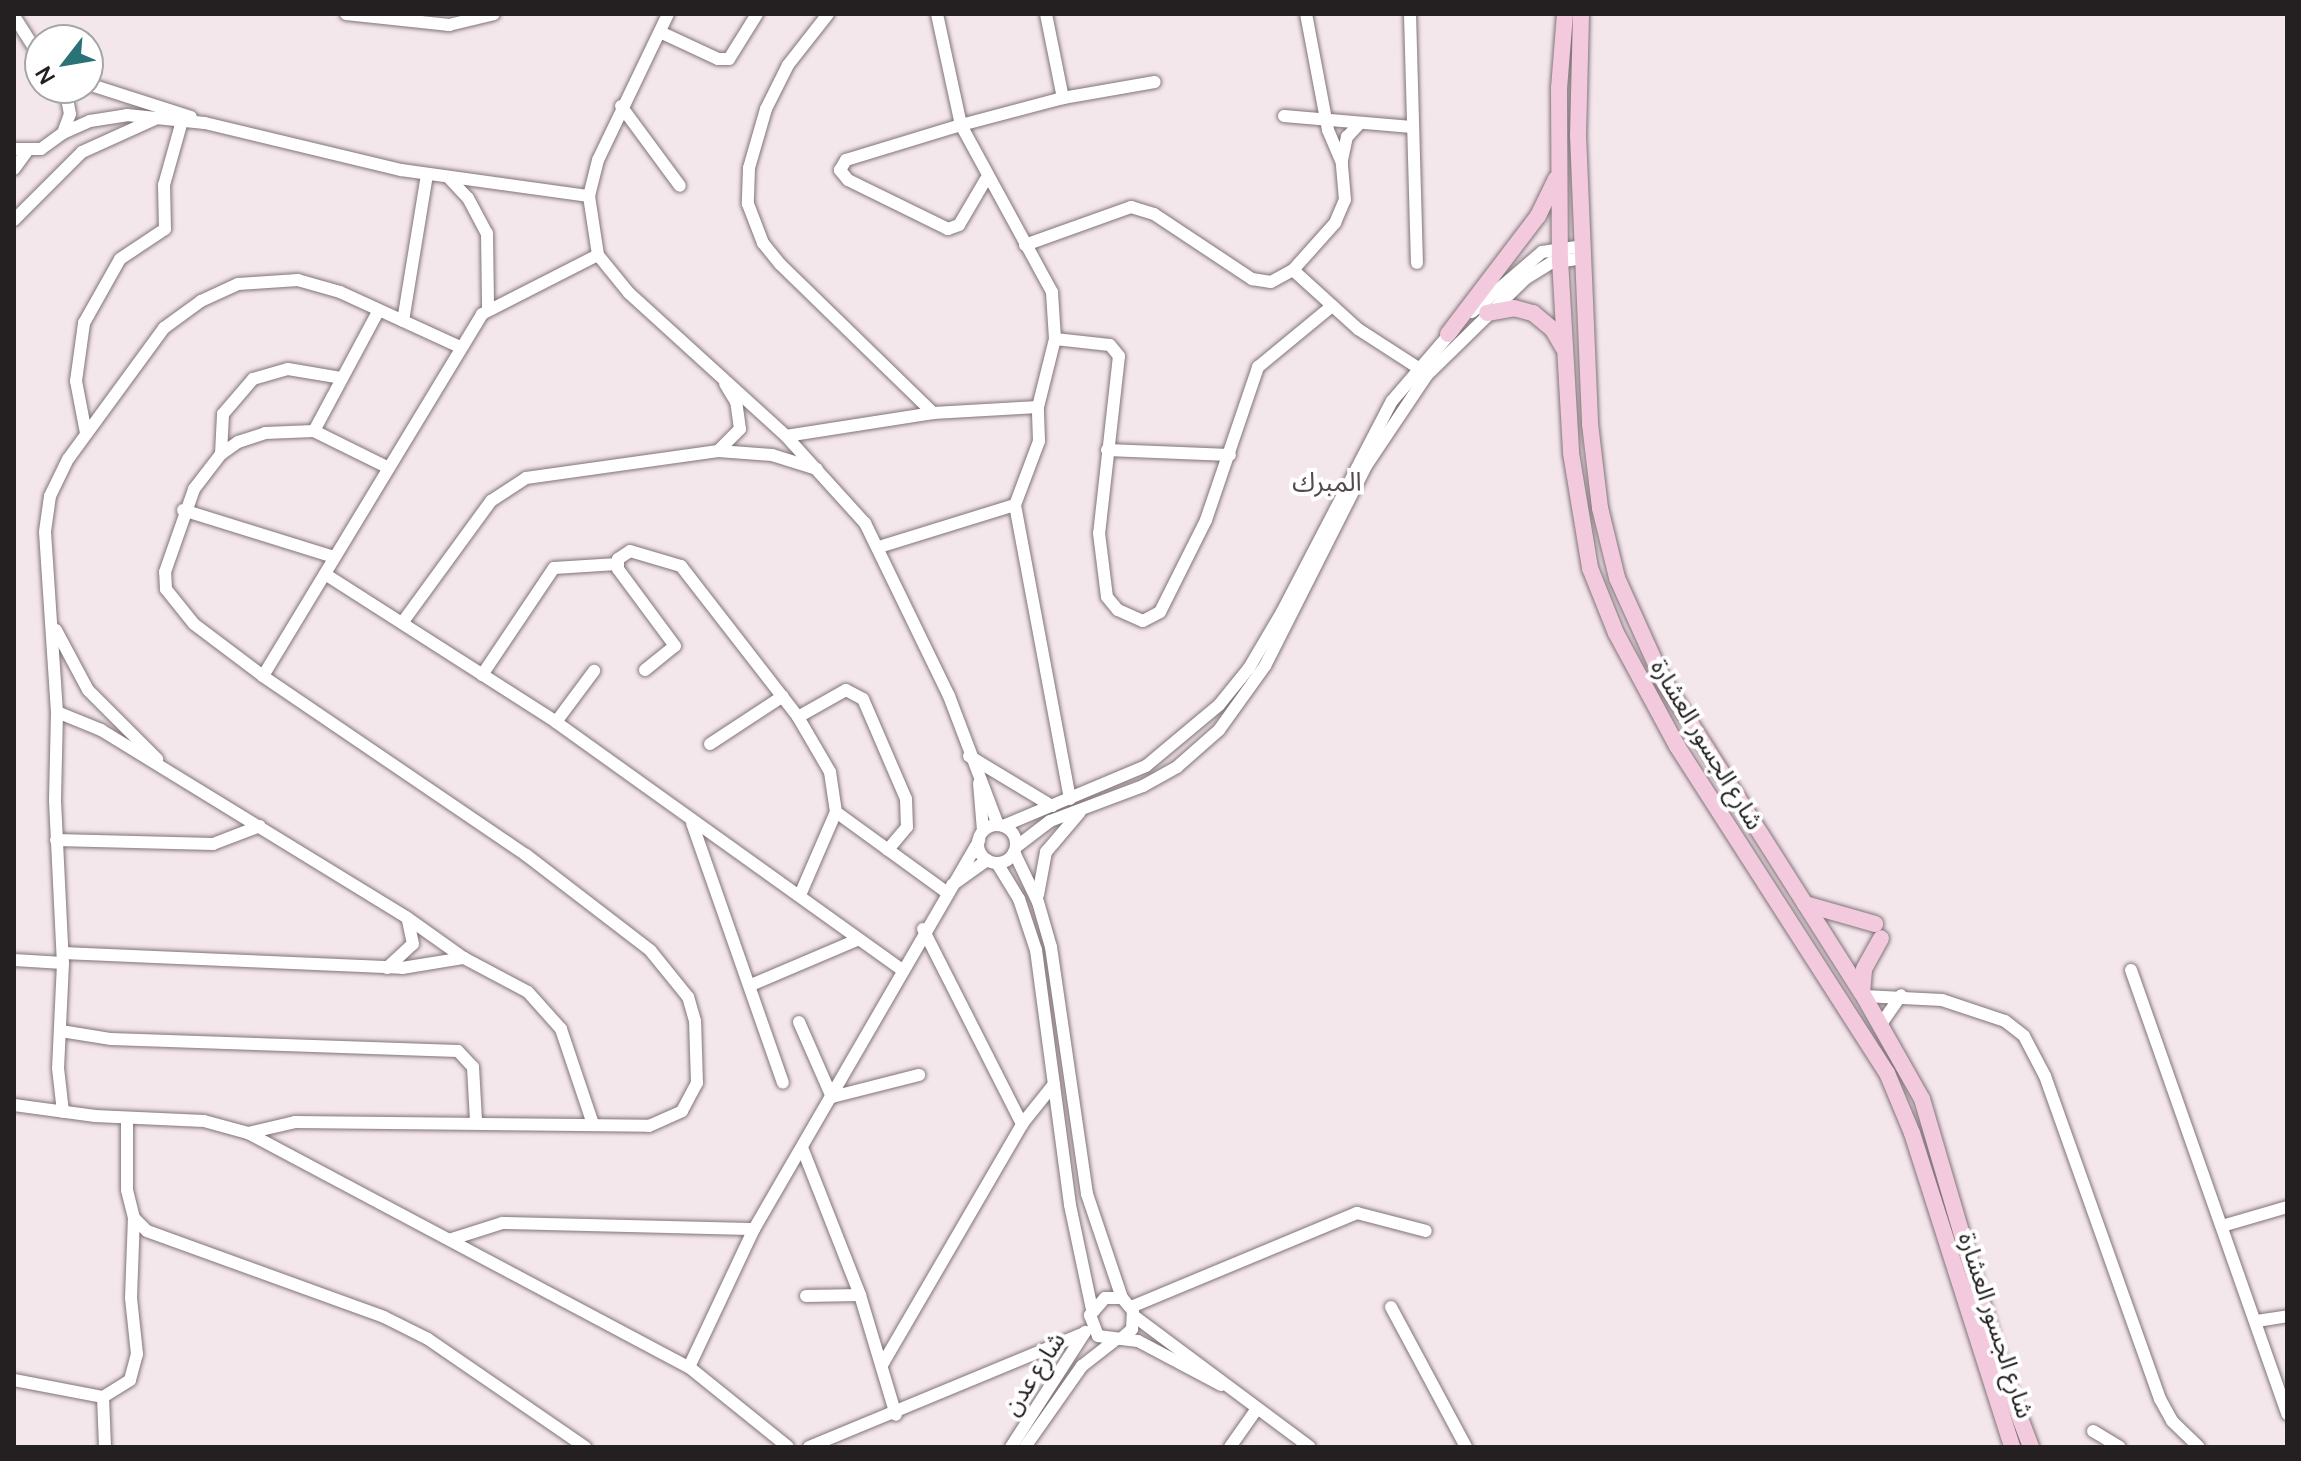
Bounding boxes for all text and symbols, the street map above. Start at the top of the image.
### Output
north arrow [24,24,104,104]
text: N [28,61,62,90]
district label: المبرك [1292,466,1362,498]
street label: شارع الجسور العشارة [1646,654,1770,834]
street label: شارع الجسور العشارة [1953,1229,2041,1421]
street label: شارع عدن [996,1326,1070,1420]

